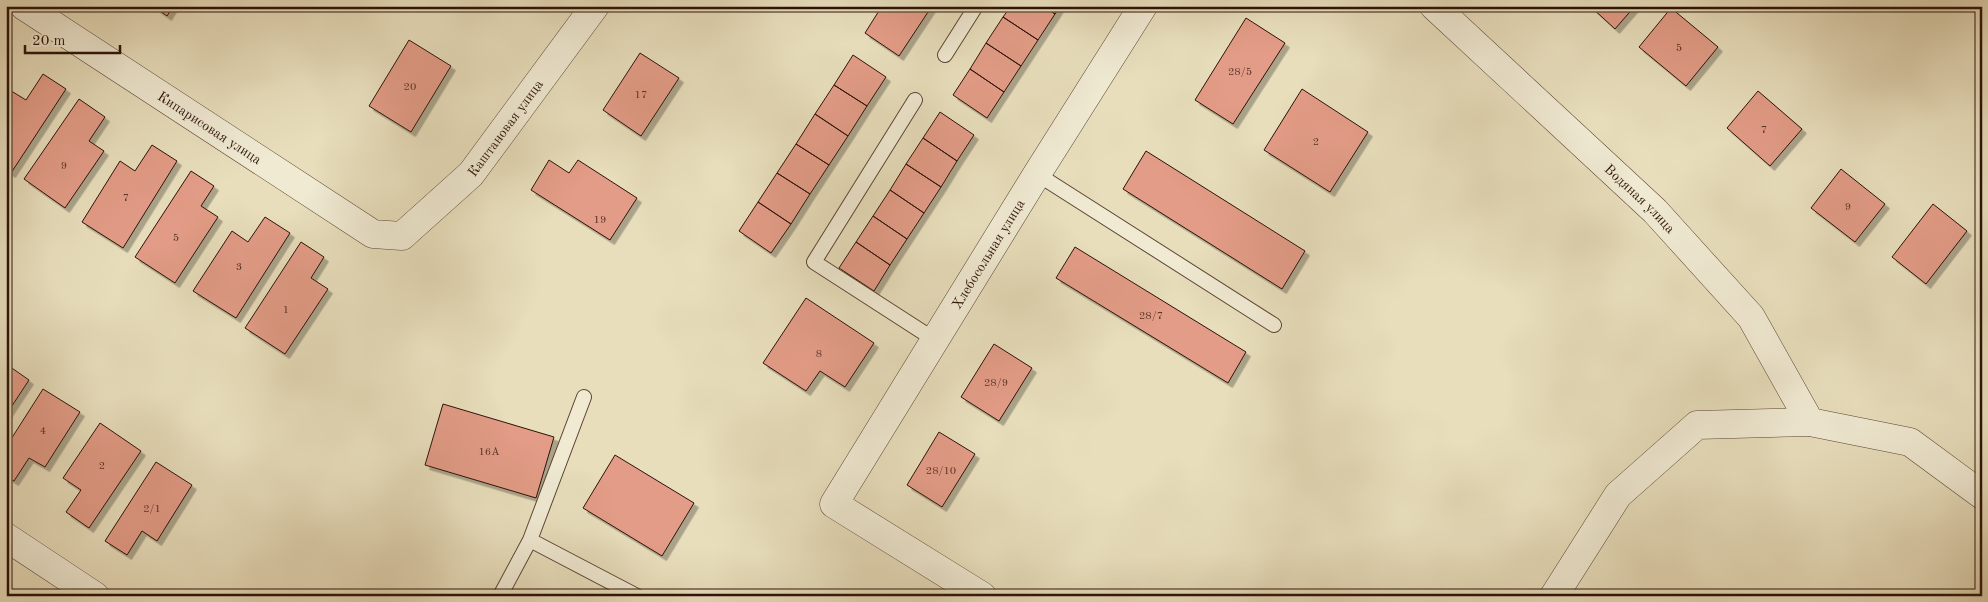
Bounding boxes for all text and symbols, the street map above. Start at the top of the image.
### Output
scale bar [25,22,120,54]
text: 20 m [32,34,66,49]
house number: 5 [1676,43,1682,54]
house number: 28/5 [1228,67,1252,78]
street label: Каштановая улица [466,77,546,180]
house number: 20 [404,82,416,93]
street label: Кипарисовая улица [155,89,264,167]
house number: 17 [635,90,647,101]
house number: 7 [1761,125,1767,136]
house number: 2 [1313,137,1319,148]
house number: 9 [61,161,67,172]
street label: Водяная улица [1602,162,1677,236]
house number: 7 [123,193,129,204]
street label: Хлебосольная улица [950,197,1028,311]
house number: 9 [1845,202,1851,213]
house number: 19 [594,215,606,226]
house number: 5 [173,233,179,244]
house number: 3 [236,262,242,273]
house number: 1 [283,305,289,316]
house number: 28/7 [1139,311,1163,322]
house number: 8 [816,349,822,360]
house number: 28/9 [984,378,1008,389]
house number: 4 [40,426,46,437]
house number: 16А [478,447,500,458]
house number: 2 [99,461,105,472]
house number: 28/10 [926,466,956,477]
house number: 2/1 [143,504,161,515]

